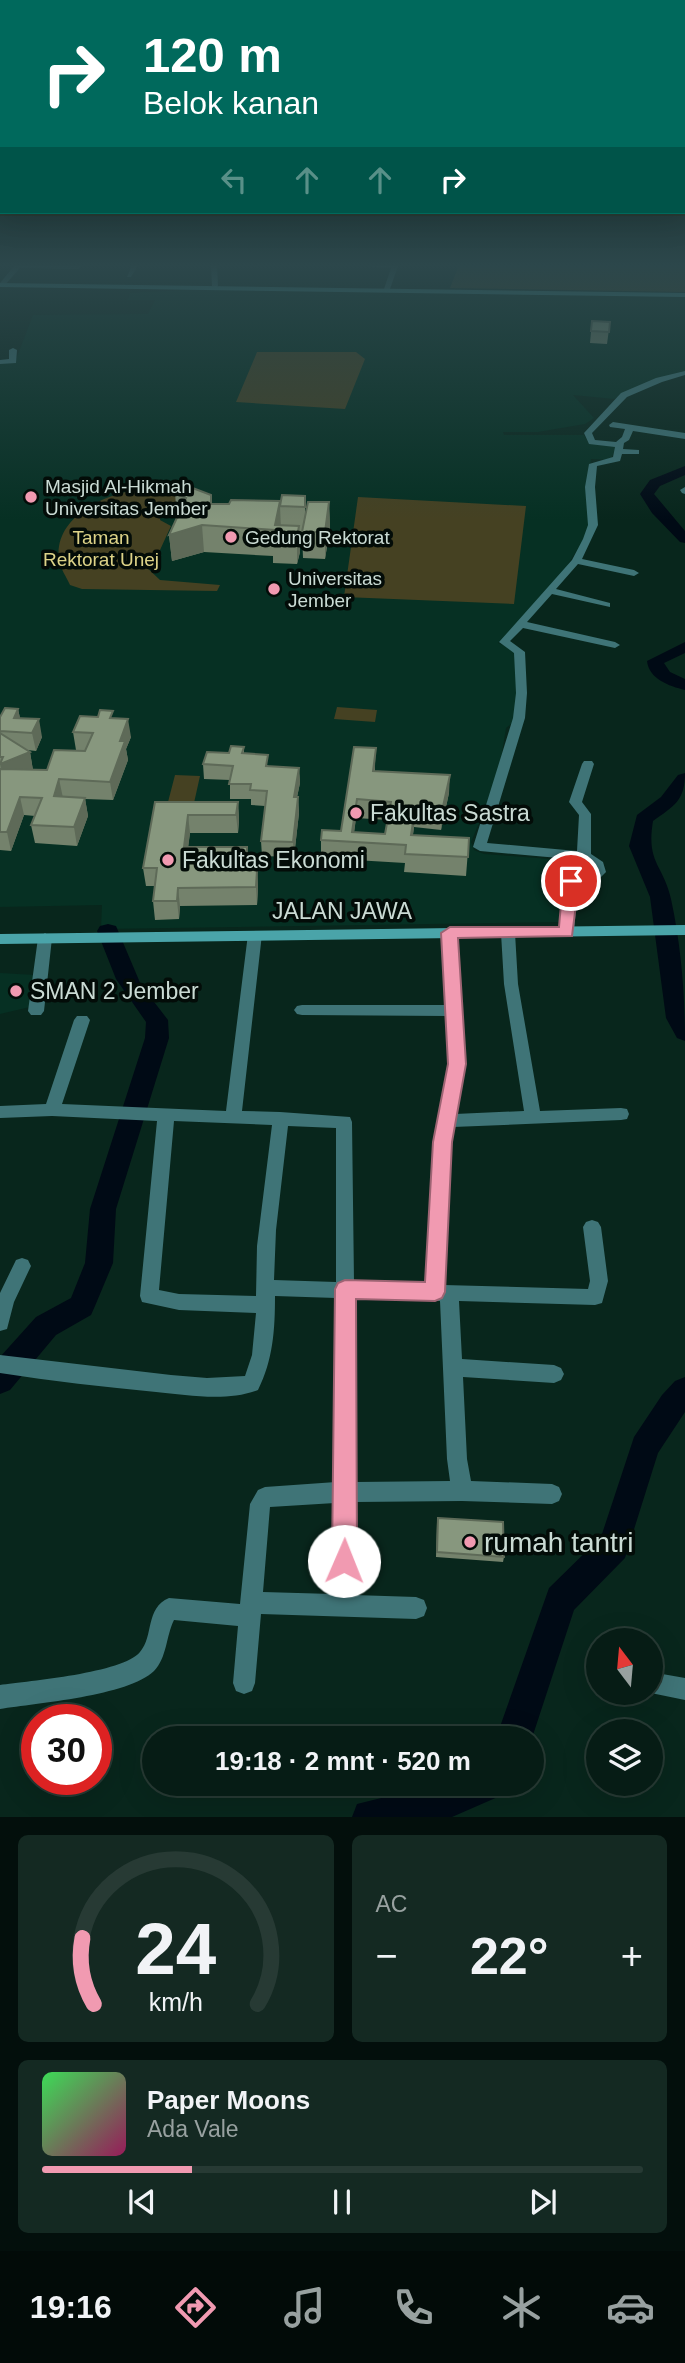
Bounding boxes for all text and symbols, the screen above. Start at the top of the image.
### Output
icon: right [28,28,119,119]
text: 120 m [143,28,282,82]
text: Belok kanan [143,85,319,121]
icon: left [215,161,253,199]
icon: ahead [288,161,326,199]
icon: ahead [361,161,399,199]
icon: right [434,161,472,199]
place label: Masjid Al-Hikmah Universitas Jember [45,476,208,519]
marker: Masjid Al-Hikmah Universitas Jember [23,489,39,505]
park label: Taman Rektorat Unej [43,527,159,570]
place label: Gedung Rektorat [245,527,390,548]
marker: Gedung Rektorat [223,529,239,545]
place label: Universitas Jember [288,568,382,611]
marker: Universitas Jember [266,581,282,597]
place label: Fakultas Sastra [370,800,530,826]
marker: Fakultas Sastra [348,805,364,821]
place label: Fakultas Ekonomi [182,847,365,873]
pin [541,851,601,911]
marker: Fakultas Ekonomi [160,852,176,868]
icon: arrive [552,862,590,900]
street label: JALAN JAWA [272,898,413,924]
place label: SMAN 2 Jember [30,978,199,1004]
marker: SMAN 2 Jember [8,983,24,999]
position arrow [307,1524,381,1598]
place label: rumah tantri [484,1527,633,1558]
marker: rumah tantri [462,1534,478,1550]
north arrow [586,1628,663,1704]
map controls [586,1628,663,1796]
speed limit sign: 30 [21,1704,112,1795]
button: layers [586,1719,663,1796]
text: 19:18 · 2 mnt · 520 m [215,1746,471,1776]
text: AC [376,1891,407,1917]
text: 24 [135,1909,217,1990]
text: 22° [470,1927,549,1985]
text: − [376,1935,398,1977]
text: + [621,1935,643,1977]
text: km/h [149,1988,203,2016]
text: Paper Moons [147,2085,310,2115]
text: Ada Vale [147,2116,239,2142]
icon: previous [123,2183,161,2221]
icon: pause [323,2183,361,2221]
icon: next [524,2183,562,2221]
icon: directions [171,2283,220,2332]
icon: music [280,2283,329,2332]
icon: phone [389,2283,438,2332]
icon: climate [497,2283,546,2332]
icon: car [606,2283,655,2332]
text: 19:16 [30,2289,112,2325]

